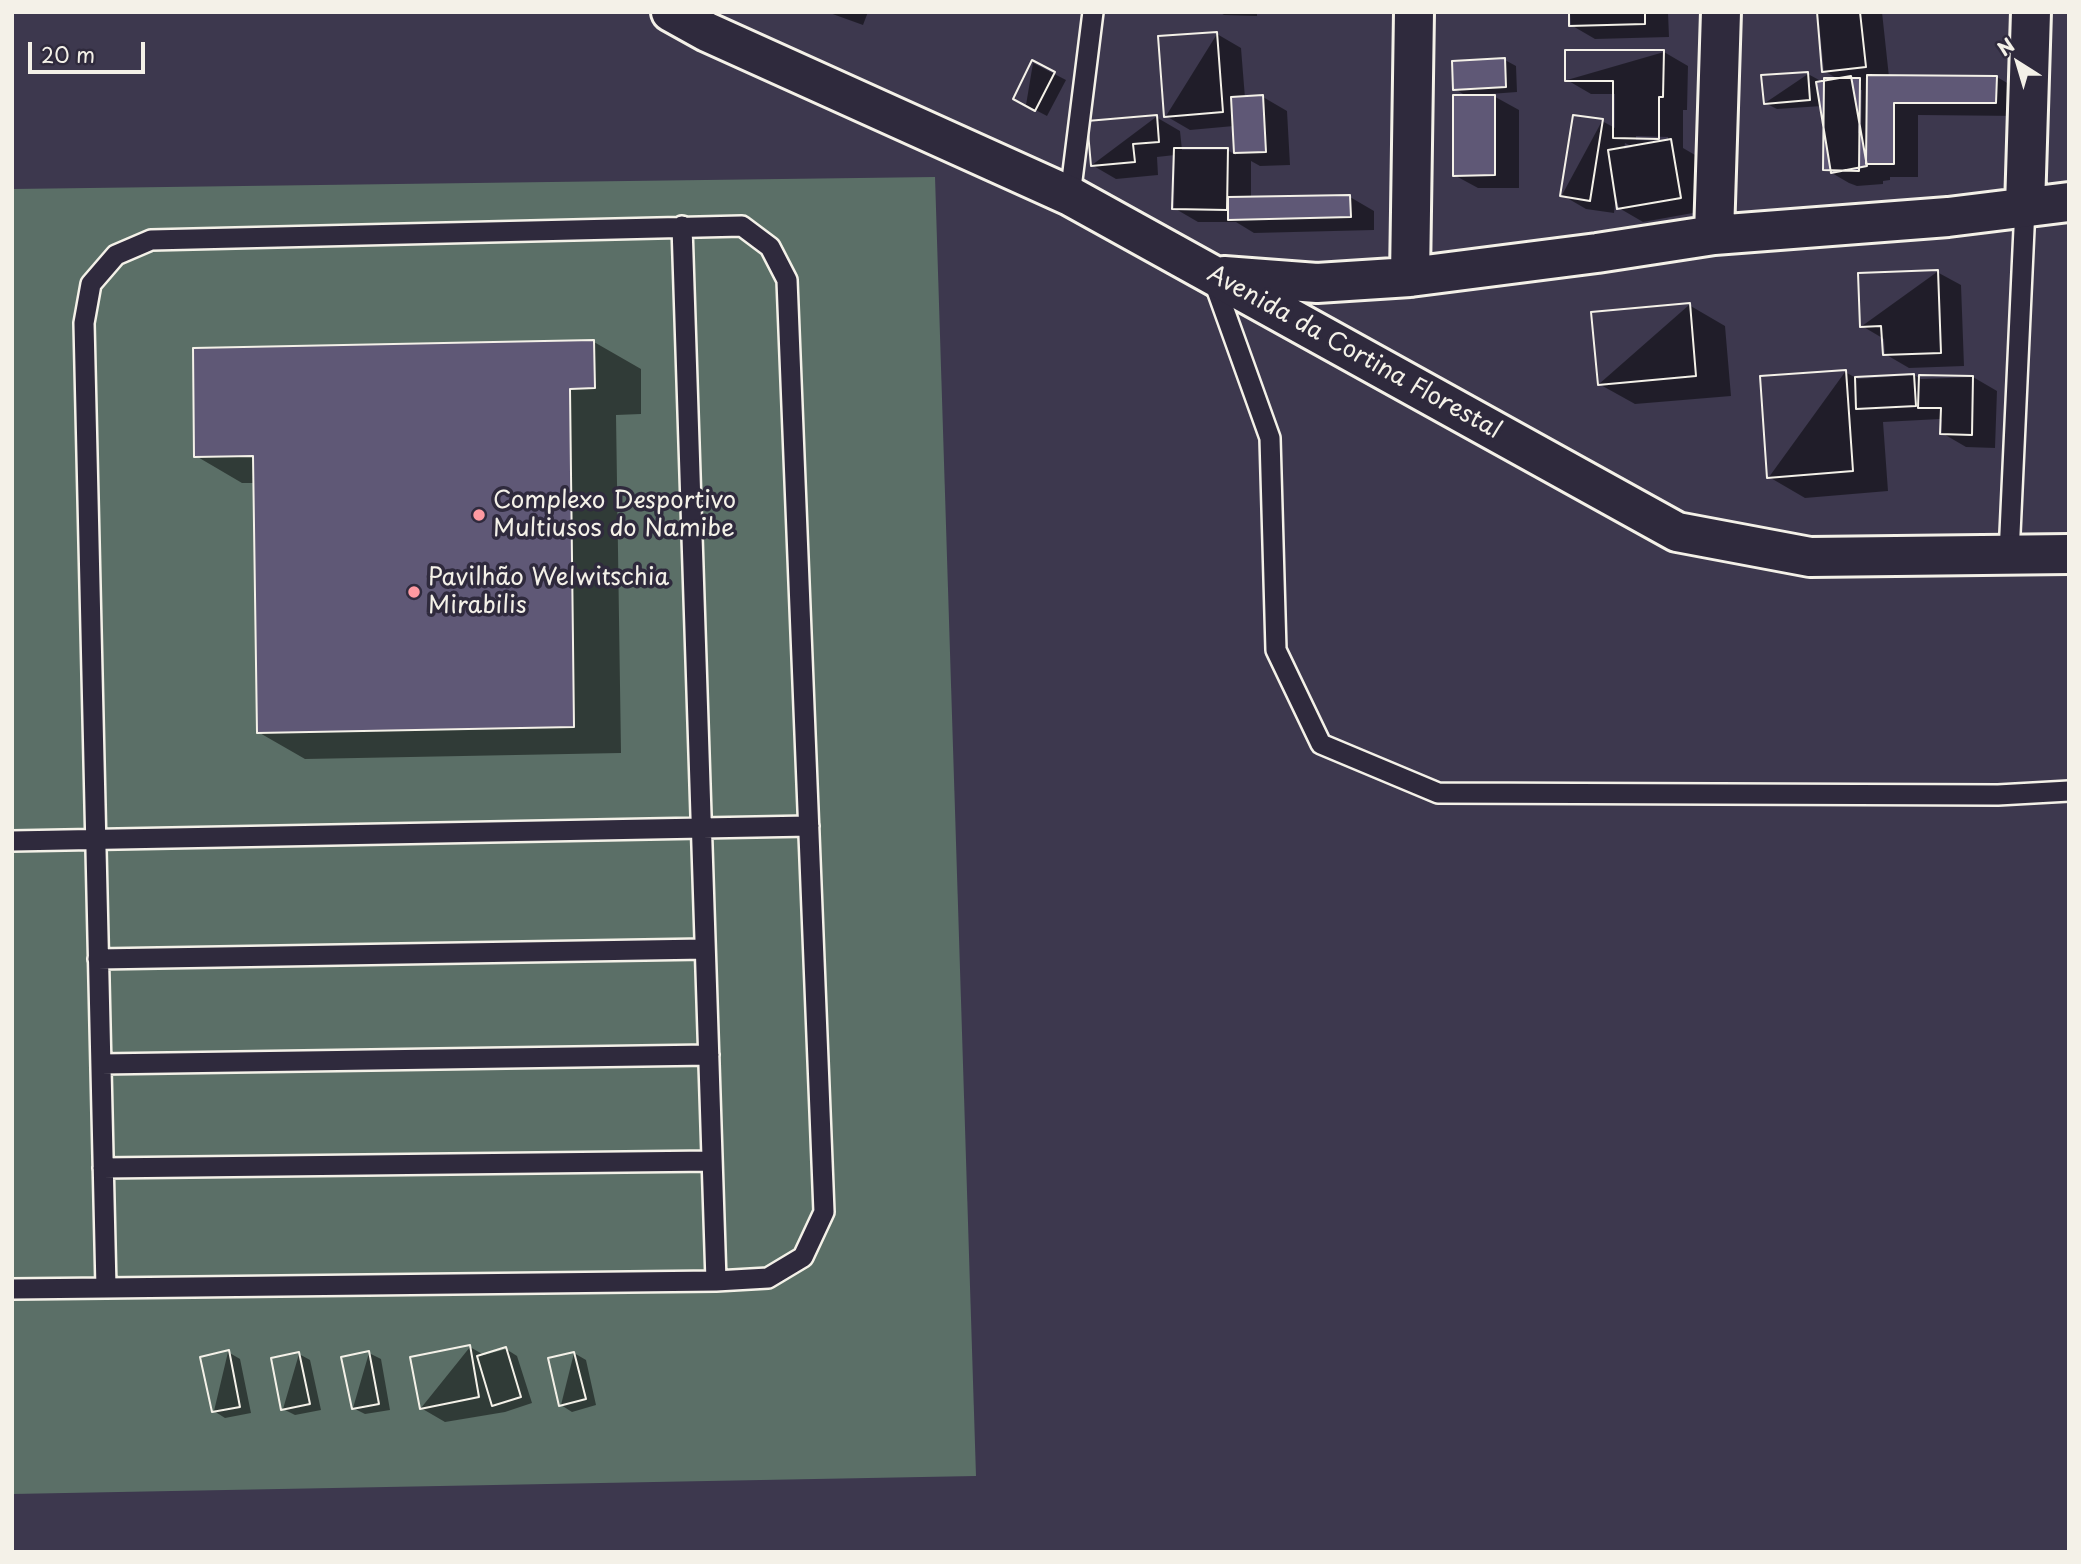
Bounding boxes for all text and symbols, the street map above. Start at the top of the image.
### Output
scale bar [32,28,149,72]
north arrow [1983,28,2053,98]
text: N [1991,31,2020,62]
text: 20 m [41,38,95,70]
street label: Avenida da Cortina Florestal [1202,260,1506,446]
place label: Complexo Desportivo Multiusos do Namibe [493,487,736,543]
marker: Complexo Desportivo Multiusos do Namibe [471,507,487,523]
place label: Pavilhão Welwitschia Mirabilis [428,564,669,620]
marker: Pavilhão Welwitschia Mirabilis [406,584,422,600]

